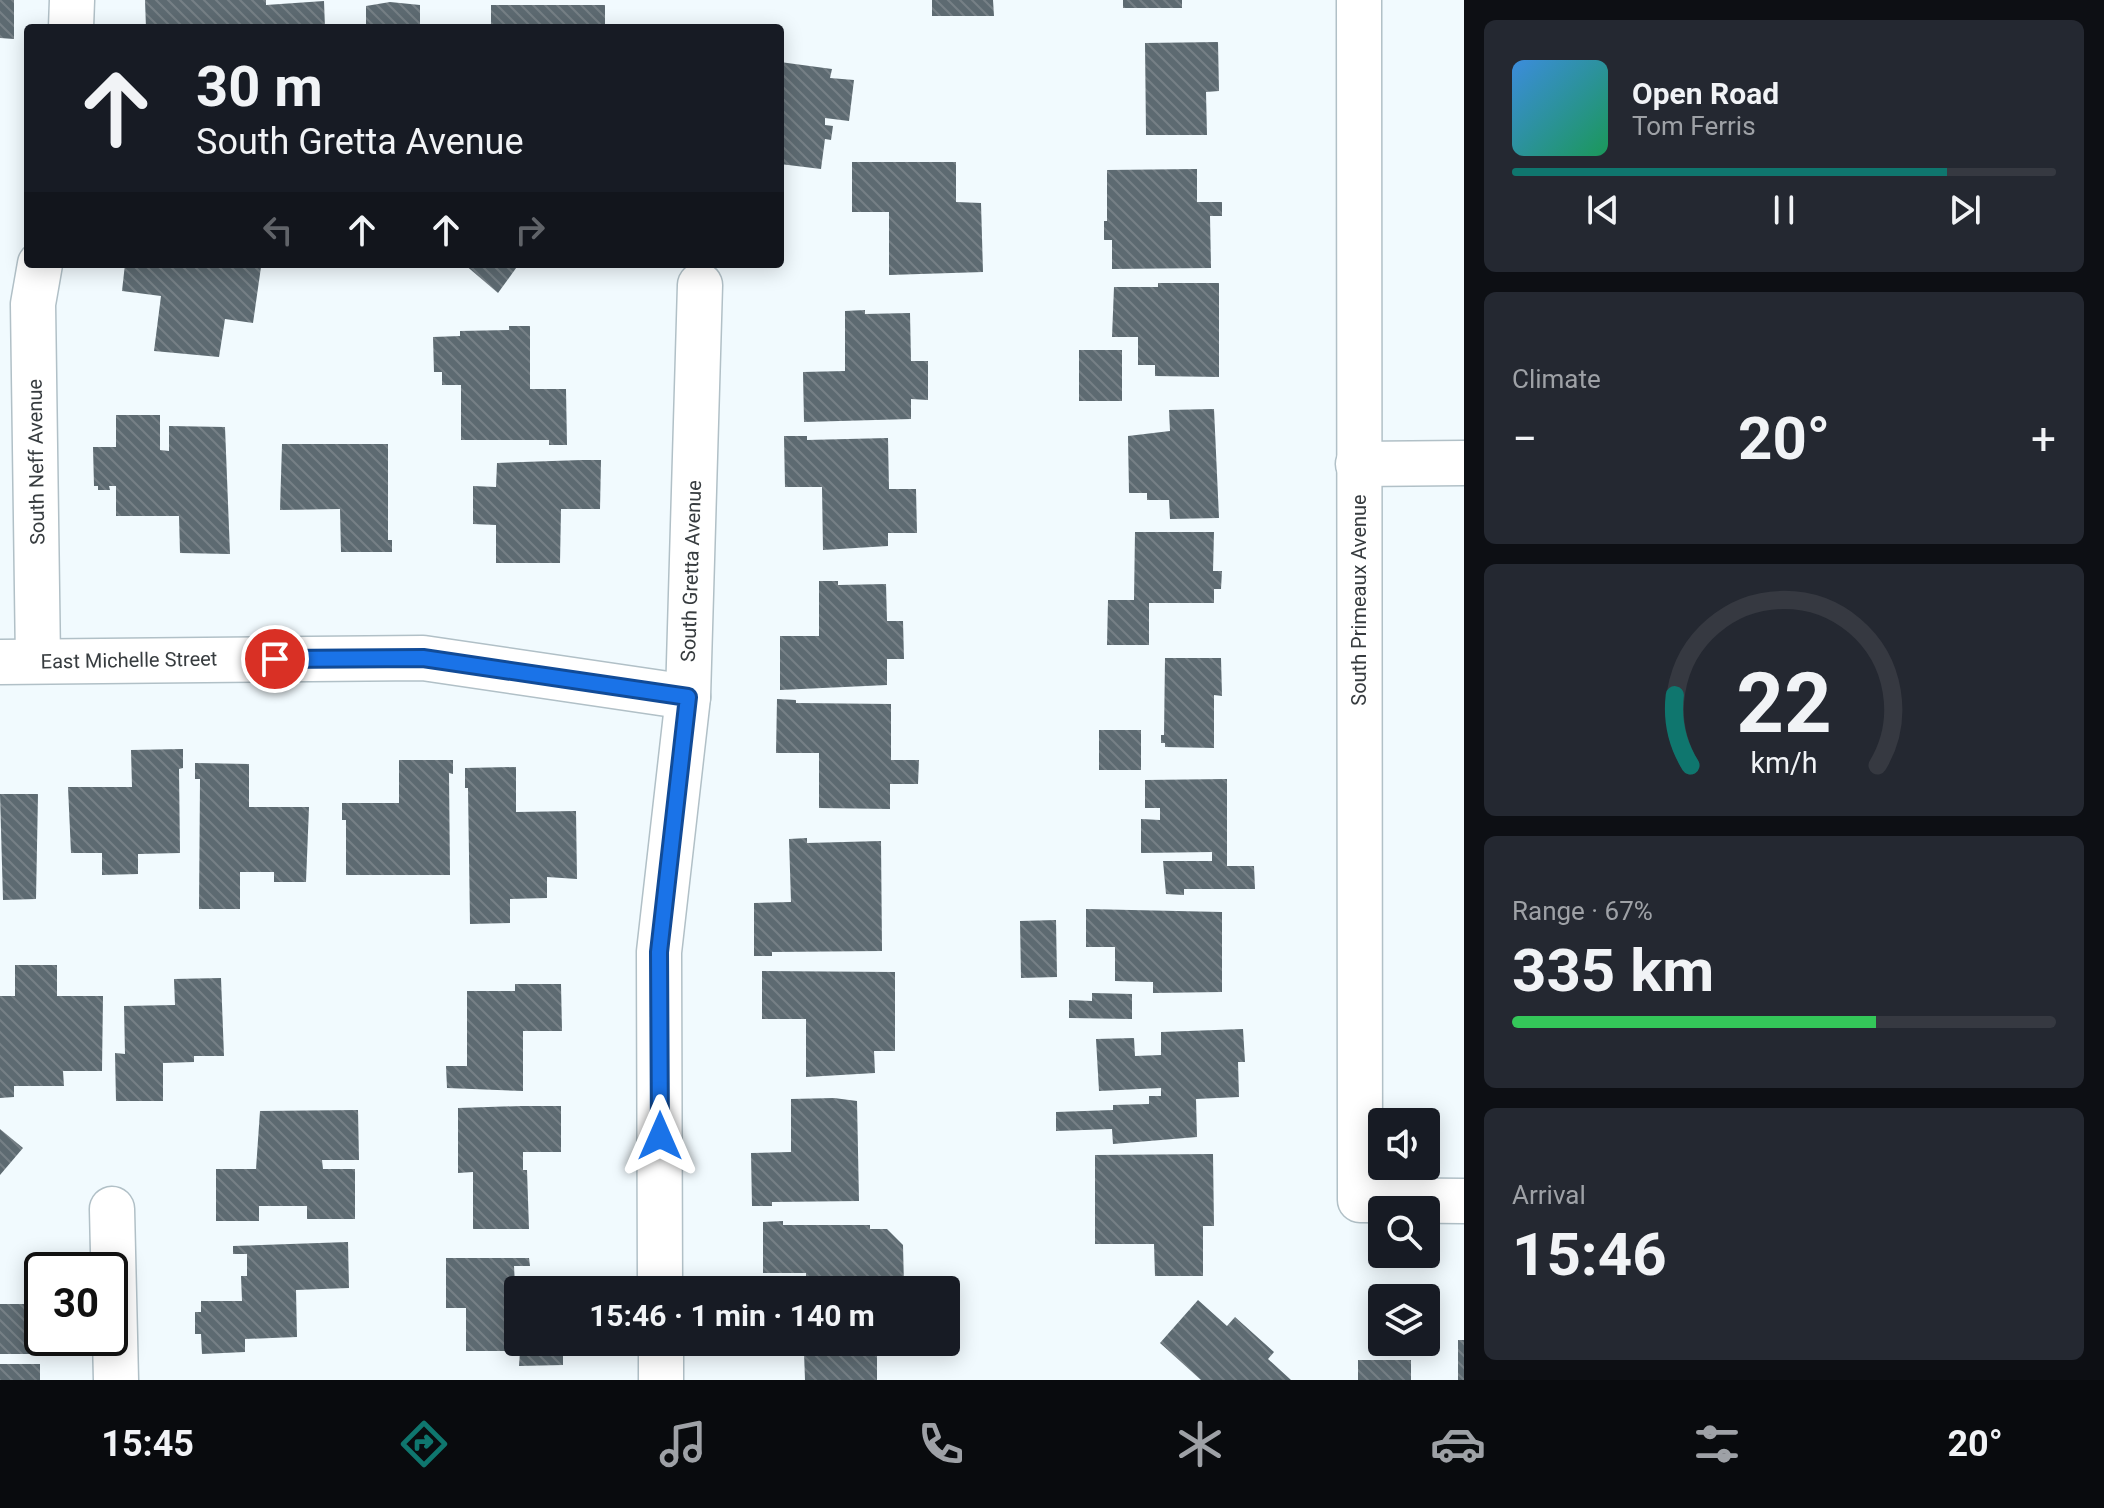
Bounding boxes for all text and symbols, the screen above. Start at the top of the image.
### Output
text: 30 m [196,54,323,120]
icon: ahead [64,56,168,160]
text: Open Road [1632,76,1779,111]
text: Tom Ferris [1632,111,1756,141]
text: South Gretta Avenue [196,121,524,163]
icon: previous [1581,188,1625,232]
icon: pause [1762,188,1806,232]
icon: next [1943,188,1987,232]
icon: left [256,208,300,252]
icon: ahead [340,208,384,252]
icon: ahead [424,208,468,252]
icon: right [508,208,552,252]
text: Climate [1512,364,1601,394]
street label: South Neff Avenue [23,379,49,545]
text: 20° [1738,403,1830,474]
text: − [1512,413,1537,465]
text: + [2031,413,2056,465]
street label: South Gretta Avenue [676,480,706,662]
street label: South Primeaux Avenue [1347,494,1371,706]
pin [241,625,309,693]
icon: arrive [253,637,297,681]
street label: East Michelle Street [41,646,217,674]
text: 22 [1736,655,1832,752]
text: km/h [1750,746,1818,780]
text: Range · 67% [1512,896,1653,926]
text: 335 km [1512,935,1714,1006]
position arrow [618,1094,702,1178]
map controls [1368,1108,1440,1356]
button: sound [1368,1108,1440,1180]
text: Arrival [1512,1180,1586,1210]
button: search [1368,1196,1440,1268]
text: 15:46 [1512,1219,1667,1290]
speed limit sign: 30 [24,1252,128,1356]
button: layers [1368,1284,1440,1356]
text: 15:46 · 1 min · 140 m [589,1298,875,1333]
icon: directions [396,1416,452,1472]
icon: music [655,1416,711,1472]
icon: phone [913,1416,969,1472]
icon: climate [1172,1416,1228,1472]
icon: car [1430,1416,1486,1472]
icon: filters [1689,1416,1745,1472]
text: 15:45 [101,1423,194,1465]
text: 20° [1947,1423,2003,1465]

